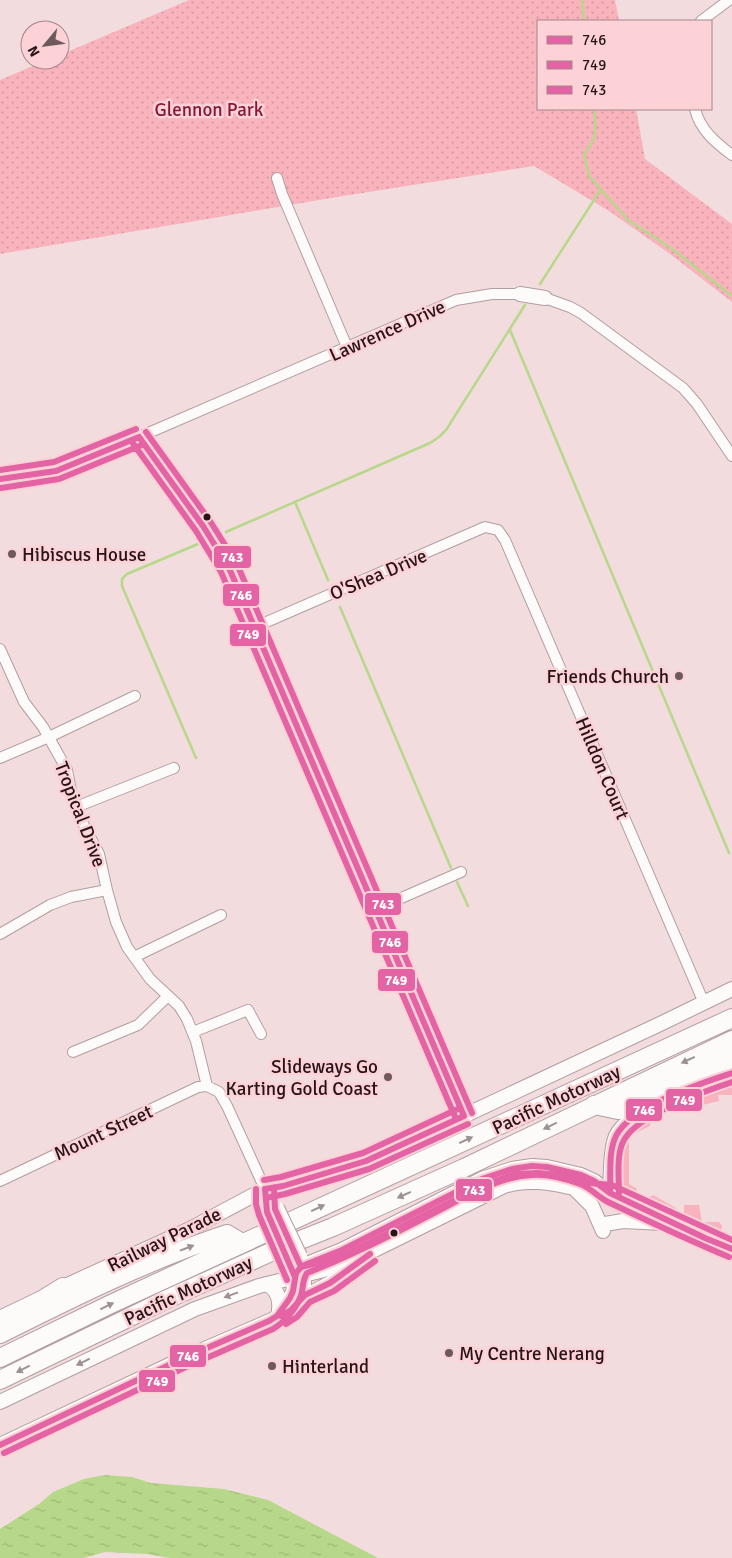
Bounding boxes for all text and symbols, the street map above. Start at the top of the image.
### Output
north arrow [20,20,70,70]
legend [537,20,712,110]
text: 746 [582,31,606,49]
text: N [24,43,44,59]
text: 749 [582,56,606,74]
text: 743 [582,81,606,99]
park label: Glennon Park [155,98,264,122]
street label: Lawrence Drive [326,295,449,367]
unlabelled marker [202,512,212,522]
place label: Hibiscus House [22,543,146,567]
street label: O'Shea Drive [326,544,431,606]
line badge: 743 [213,545,252,569]
marker: Hibiscus House [6,548,18,560]
text: 743 [221,549,243,566]
line badge: 746 [222,583,260,607]
text: 746 [230,587,253,604]
line badge: 749 [229,623,267,647]
text: 749 [237,626,260,643]
place label: Friends Church [546,665,669,689]
marker: Friends Church [673,670,685,682]
street label: Hilldon Court [570,714,635,824]
street label: Tropical Drive [49,758,111,870]
line badge: 743 [364,892,402,916]
text: 743 [372,896,394,913]
line badge: 746 [371,930,409,954]
text: 746 [379,934,402,951]
line badge: 749 [377,968,416,992]
text: 749 [385,972,408,989]
place label: Slideways Go Karting Gold Coast [226,1055,378,1101]
one-way arrow [681,1057,695,1065]
street label: Pacific Motorway [488,1060,625,1140]
marker: Slideways Go Karting Gold Coast [382,1071,394,1083]
line badge: 749 [665,1088,703,1112]
text: 749 [673,1092,696,1109]
line badge: 746 [625,1098,663,1122]
street label: Mount Street [50,1099,157,1166]
text: 746 [633,1102,656,1119]
one-way arrow [543,1122,558,1130]
one-way arrow [459,1136,473,1144]
line badge: 743 [455,1178,493,1202]
text: 743 [463,1182,485,1199]
one-way arrow [397,1192,411,1200]
street label: Railway Parade [104,1202,225,1278]
one-way arrow [311,1204,325,1212]
unlabelled marker [389,1228,399,1238]
one-way arrow [180,1244,195,1251]
street label: Pacific Motorway [120,1251,257,1331]
one-way arrow [224,1292,239,1299]
one-way arrow [99,1302,114,1310]
place label: My Centre Nerang [459,1342,605,1366]
line badge: 746 [169,1344,207,1368]
marker: My Centre Nerang [443,1347,455,1359]
text: 746 [177,1348,200,1365]
place label: Hinterland [282,1355,369,1379]
one-way arrow [76,1358,91,1366]
marker: Hinterland [266,1360,278,1372]
one-way arrow [15,1365,30,1373]
line badge: 749 [138,1369,176,1393]
text: 749 [146,1373,169,1390]

